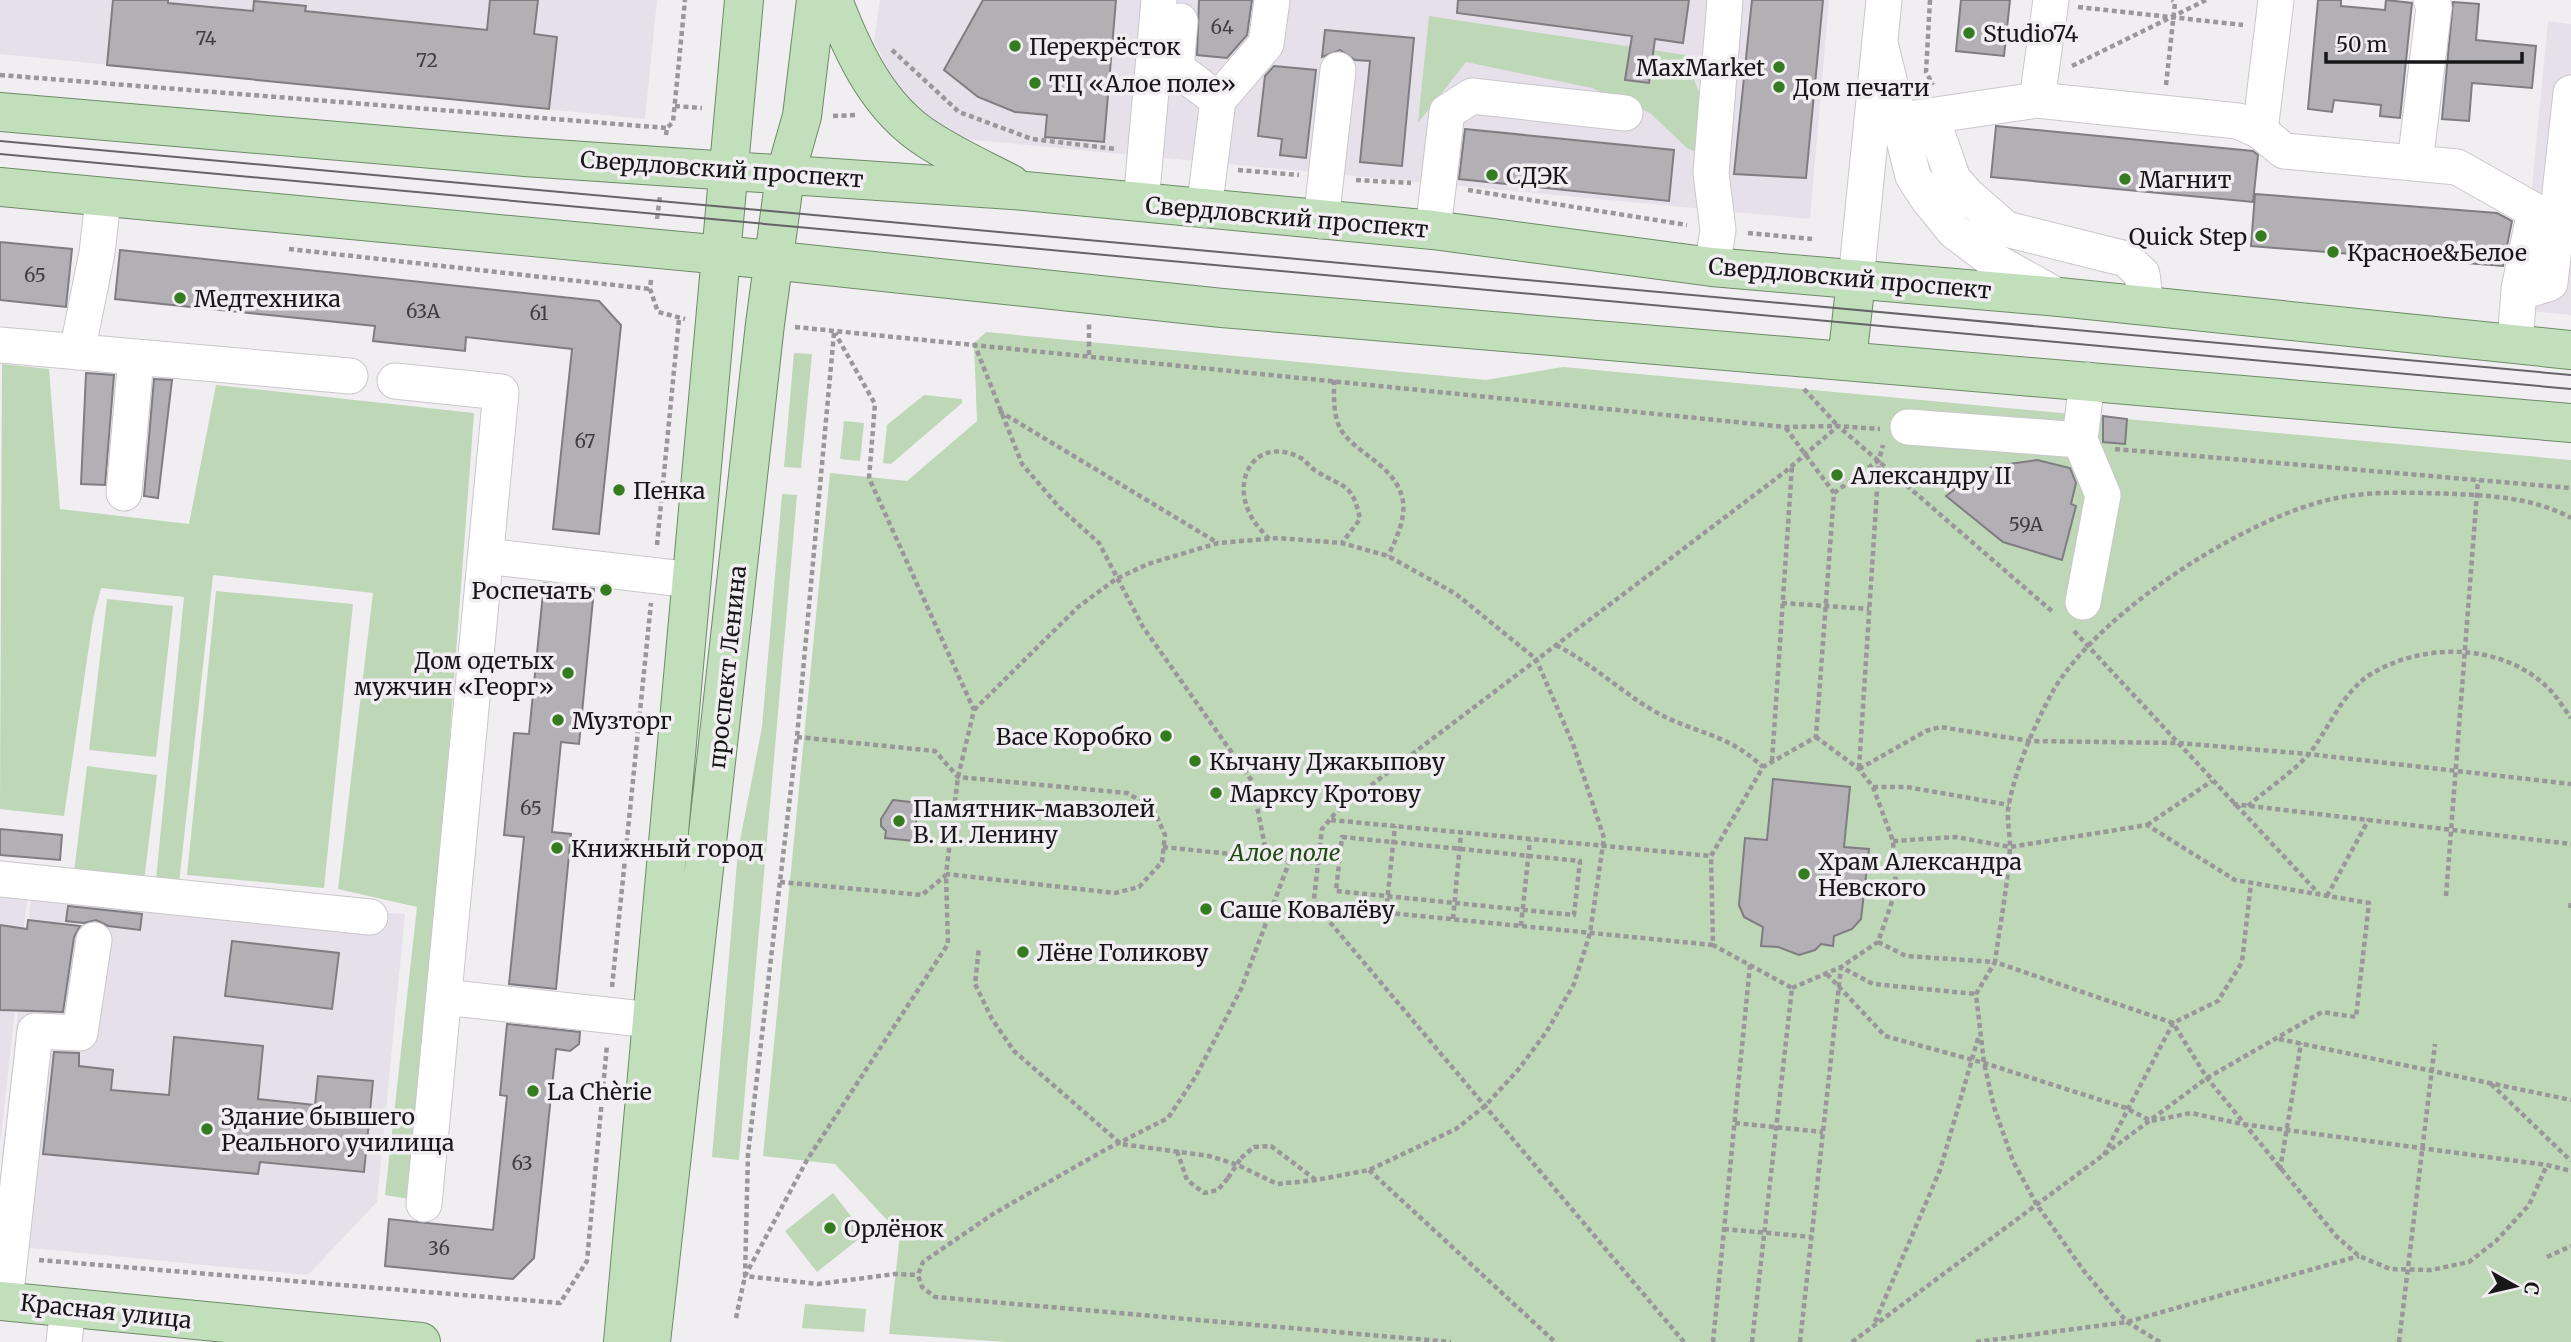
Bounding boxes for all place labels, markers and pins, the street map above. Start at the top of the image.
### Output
place label: Studio74 [1983,19,2078,48]
marker: Studio74 [1961,25,1977,41]
place label: Перекрёсток [1029,32,1181,61]
marker: Перекрёсток [1007,38,1023,54]
place label: MaxMarket [1636,53,1765,82]
marker: MaxMarket [1771,59,1787,75]
place label: ТЦ «Алое поле» [1049,69,1236,98]
place label: Дом печати [1793,73,1930,102]
marker: ТЦ «Алое поле» [1027,75,1043,91]
marker: Дом печати [1771,79,1787,95]
place label: СДЭК [1506,161,1569,190]
place label: Магнит [2139,165,2231,194]
marker: СДЭК [1484,167,1500,183]
marker: Магнит [2117,171,2133,187]
place label: Quick Step [2129,222,2247,251]
marker: Quick Step [2253,228,2269,244]
place label: Красное&Белое [2347,238,2527,267]
marker: Красное&Белое [2325,244,2341,260]
place label: Медтехника [194,284,341,313]
marker: Медтехника [172,290,188,306]
place label: Александру II [1850,461,2012,490]
marker: Александру II [1829,467,1845,483]
place label: Пенка [633,476,705,505]
marker: Пенка [611,482,627,498]
place label: Роспечать [471,576,592,605]
marker: Роспечать [598,582,614,598]
place label: Дом одетых мужчин «Георг» [354,646,554,701]
marker: Дом одетых мужчин «Георг» [560,665,576,681]
place label: Музторг [572,706,672,735]
marker: Музторг [550,712,566,728]
place label: Васе Коробко [996,722,1152,751]
marker: Васе Коробко [1158,728,1174,744]
place label: Кычану Джакыпову [1209,747,1446,776]
marker: Кычану Джакыпову [1187,753,1203,769]
place label: Марксу Кротову [1230,779,1422,808]
marker: Марксу Кротову [1208,785,1224,801]
place label: Памятник-мавзолей В. И. Ленину [913,794,1155,849]
marker: Памятник-мавзолей В. И. Ленину [891,813,907,829]
place label: Книжный город [571,834,764,863]
marker: Книжный город [549,840,565,856]
place label: Храм Александра Невского [1818,847,2022,902]
marker: Храм Александра Невского [1796,866,1812,882]
place label: Саше Ковалёву [1220,895,1395,924]
marker: Саше Ковалёву [1198,901,1214,917]
place label: Лёне Голикову [1037,938,1209,967]
marker: Лёне Голикову [1015,944,1031,960]
place label: La Chèrie [547,1077,652,1106]
marker: La Chèrie [525,1083,541,1099]
place label: Здание бывшего Реального училища [221,1102,454,1157]
marker: Здание бывшего Реального училища [199,1121,215,1137]
place label: Орлёнок [844,1214,944,1243]
marker: Орлёнок [822,1220,838,1236]

